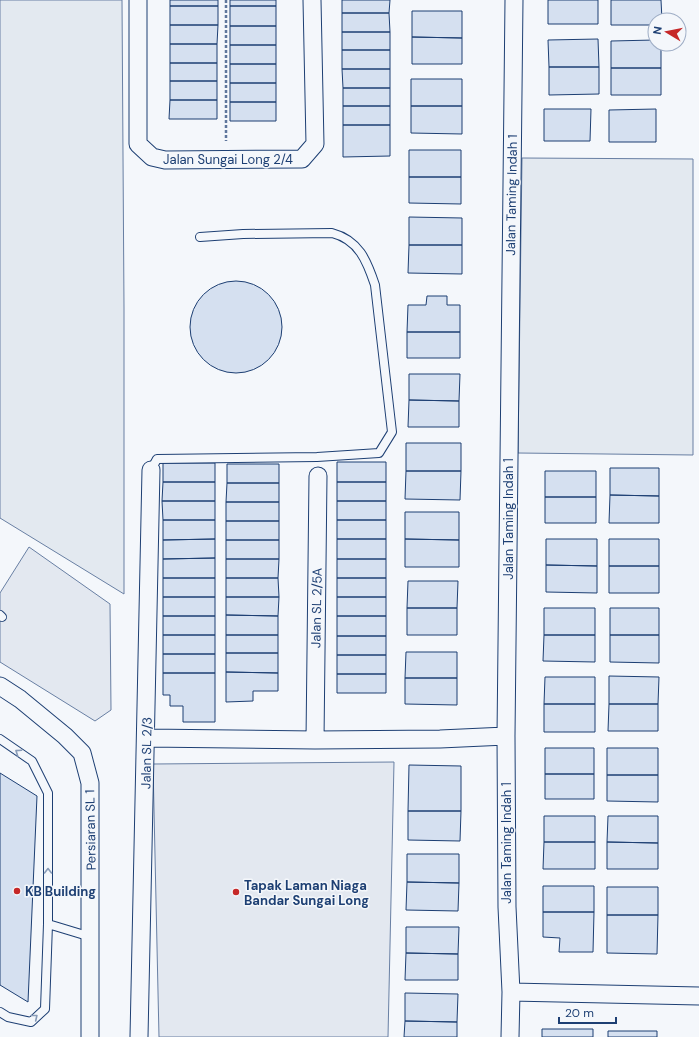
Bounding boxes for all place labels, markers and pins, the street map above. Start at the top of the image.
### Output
place label: Tapak Laman Niaga Bandar Sungai Long [244,877,369,909]
place label: KB Building [25,883,96,900]
marker: KB Building [12,886,22,896]
marker: Tapak Laman Niaga Bandar Sungai Long [231,887,241,897]

